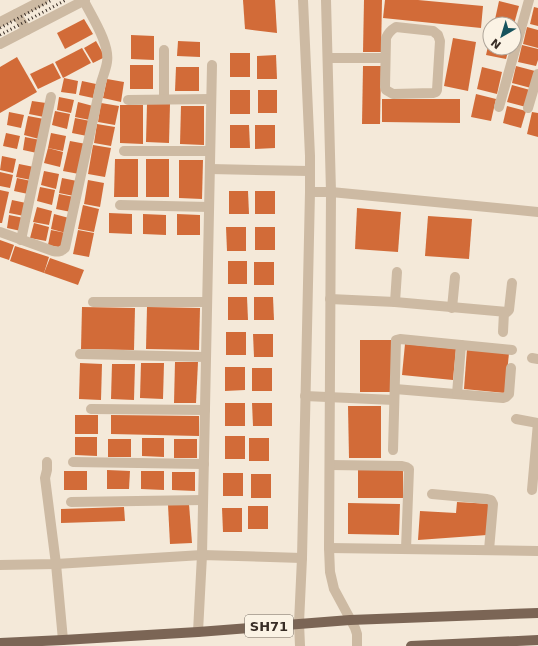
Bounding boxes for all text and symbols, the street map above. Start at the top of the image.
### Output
north arrow [482,16,522,56]
text: N [489,36,504,51]
road number: SH71 [245,615,293,637]

